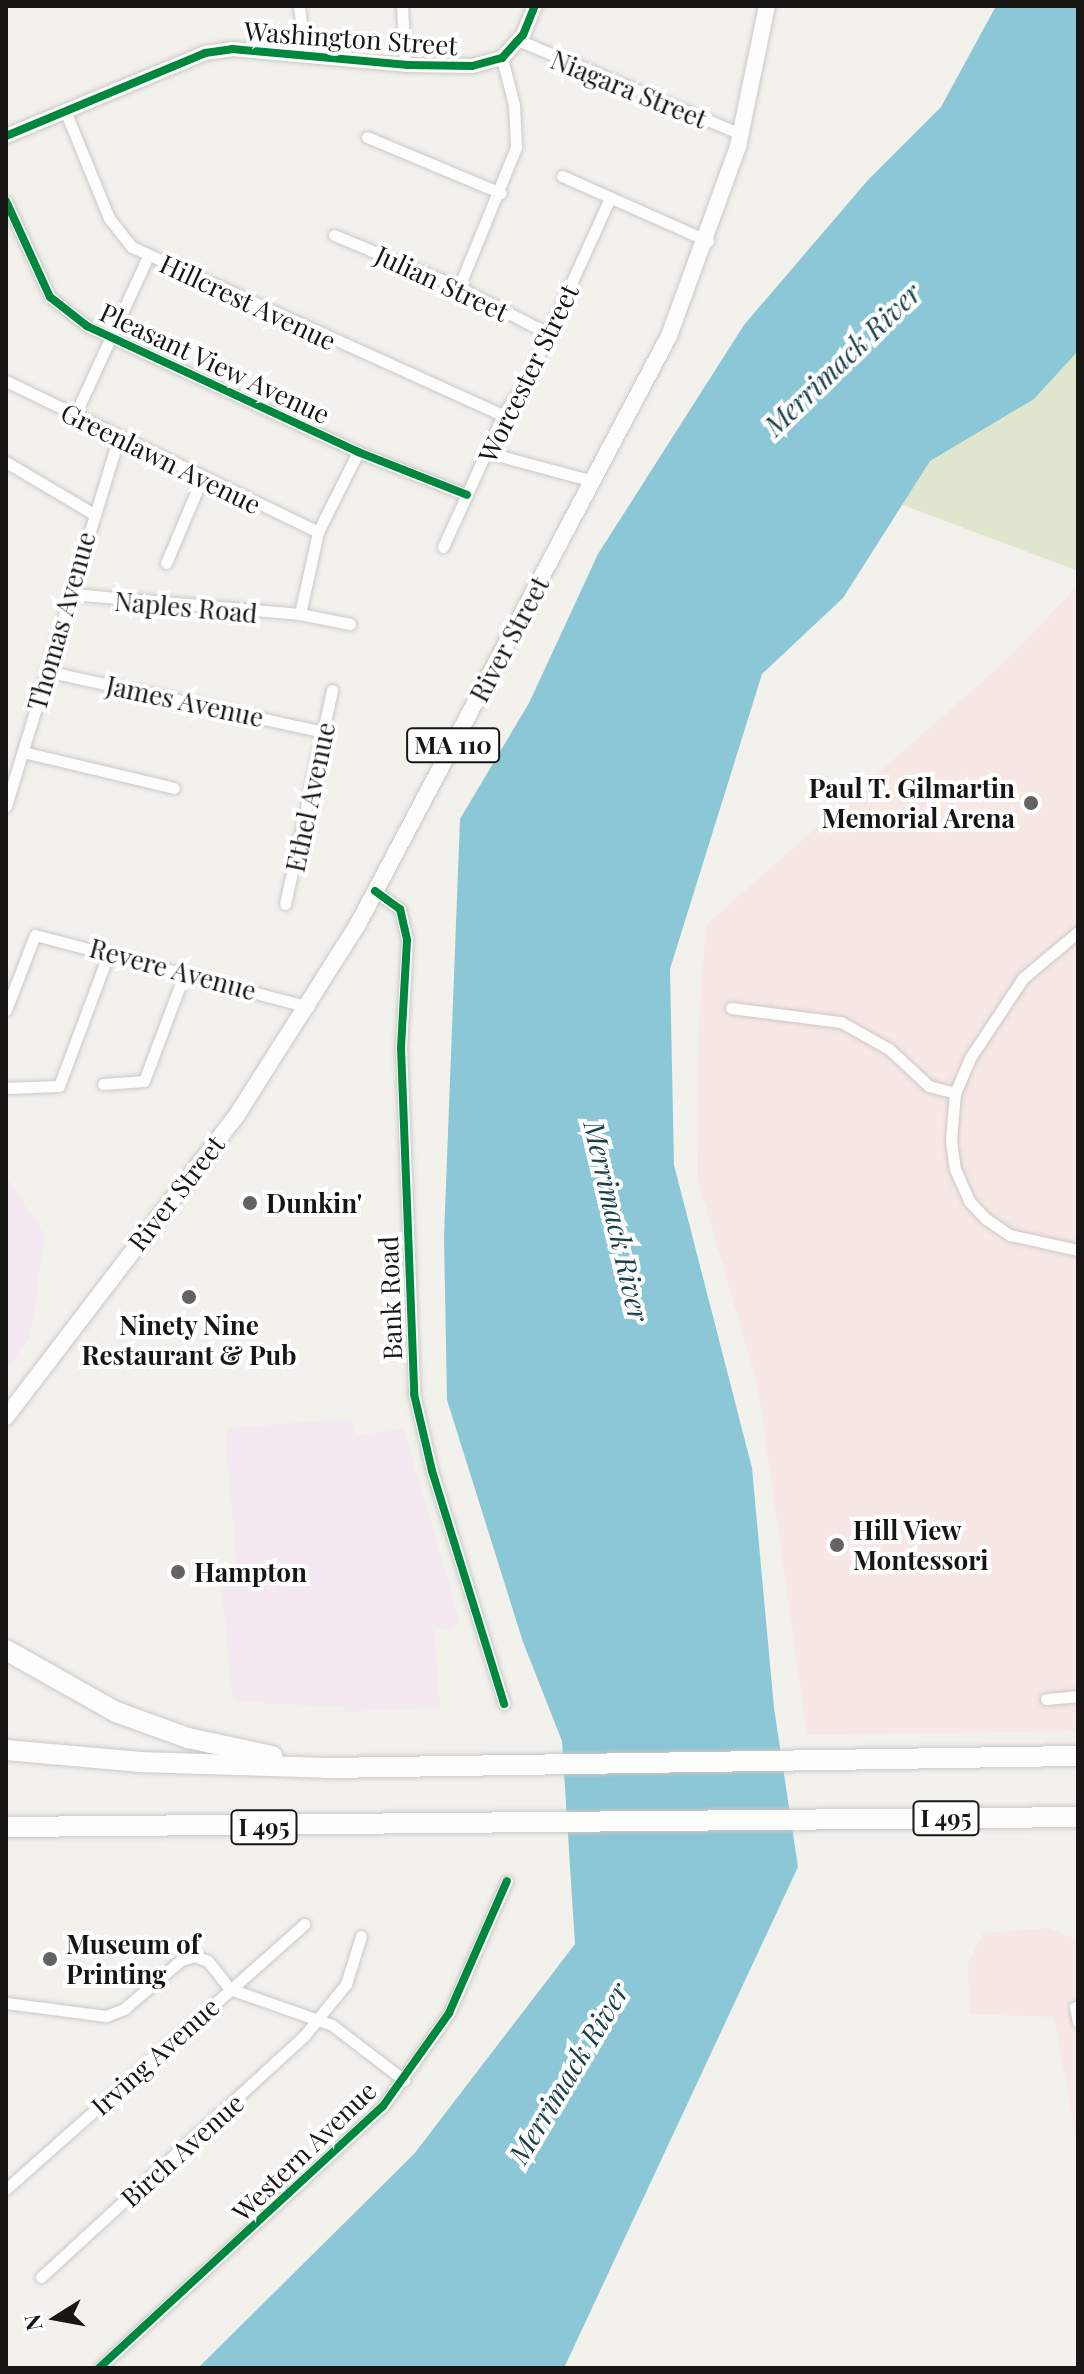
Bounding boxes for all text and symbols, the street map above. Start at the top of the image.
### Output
street label: Washington Street [243,15,459,61]
street label: Niagara Street [546,43,712,135]
street label: Julian Street [371,239,513,327]
street label: Hillcrest Avenue [154,247,342,357]
water label: Merrimack River [757,276,927,442]
street label: Worcester Street [471,279,585,467]
street label: Pleasant View Avenue [94,295,336,431]
street label: Greenlawn Avenue [56,396,266,520]
street label: Thomas Avenue [20,528,102,714]
street label: River Street [463,571,555,707]
street label: Naples Road [113,585,259,629]
street label: James Avenue [103,669,267,733]
street label: Ethel Avenue [279,719,341,875]
road number: MA 110 [405,725,501,765]
place label: Paul T. Gilmartin Memorial Arena [808,772,1015,834]
marker: Paul T. Gilmartin Memorial Arena [1022,794,1040,812]
street label: Revere Avenue [86,932,260,1006]
water label: Merrimack River [578,1117,656,1325]
street label: River Street [121,1129,231,1257]
place label: Dunkin' [266,1187,362,1219]
marker: Dunkin' [241,1194,259,1212]
street label: Bank Road [372,1235,408,1361]
marker: Ninety Nine Restaurant & Pub [180,1288,198,1306]
place label: Ninety Nine Restaurant & Pub [81,1309,297,1370]
place label: Hill View Montessori [853,1514,988,1576]
marker: Hill View Montessori [828,1536,846,1554]
place label: Hampton [194,1556,307,1588]
marker: Hampton [169,1563,187,1581]
road number: I 495 [912,1798,980,1838]
road number: I 495 [230,1807,298,1847]
place label: Museum of Printing [66,1928,200,1990]
marker: Museum of Printing [41,1950,59,1968]
water label: Merrimack River [501,1977,635,2169]
street label: Irving Avenue [84,1990,226,2122]
street label: Western Avenue [225,2074,383,2228]
street label: Birch Avenue [114,2087,250,2213]
north arrow [16,2278,96,2358]
text: N [16,2312,49,2333]

